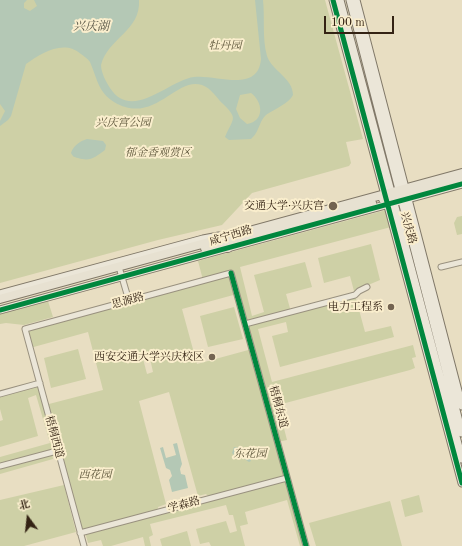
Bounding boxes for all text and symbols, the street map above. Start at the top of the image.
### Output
scale bar [326,8,396,34]
text: 100 m [331,17,365,29]
water label: 兴庆湖 [73,20,109,34]
park label: 牡丹园 [209,39,241,53]
park label: 兴庆宫公园 [96,116,150,130]
park label: 郁金香观赏区 [125,146,191,160]
place label: 交通大学·兴庆宫 [244,199,324,213]
marker: 交通大学·兴庆宫 [327,200,339,212]
street label: 兴庆路 [397,210,419,246]
street label: 咸宁西路 [208,223,254,249]
street label: 思源路 [110,290,146,312]
place label: 电力工程系 [328,300,383,314]
marker: 电力工程系 [386,302,396,312]
place label: 西安交通大学兴庆校区 [94,350,204,364]
marker: 西安交通大学兴庆校区 [207,352,217,362]
street label: 梧桐东道 [266,384,290,430]
street label: 梧桐西道 [42,414,66,460]
park label: 东花园 [234,447,266,461]
park label: 西花园 [79,468,111,482]
street label: 学森路 [166,494,202,516]
north arrow [8,498,48,538]
text: 北 [18,499,32,513]

